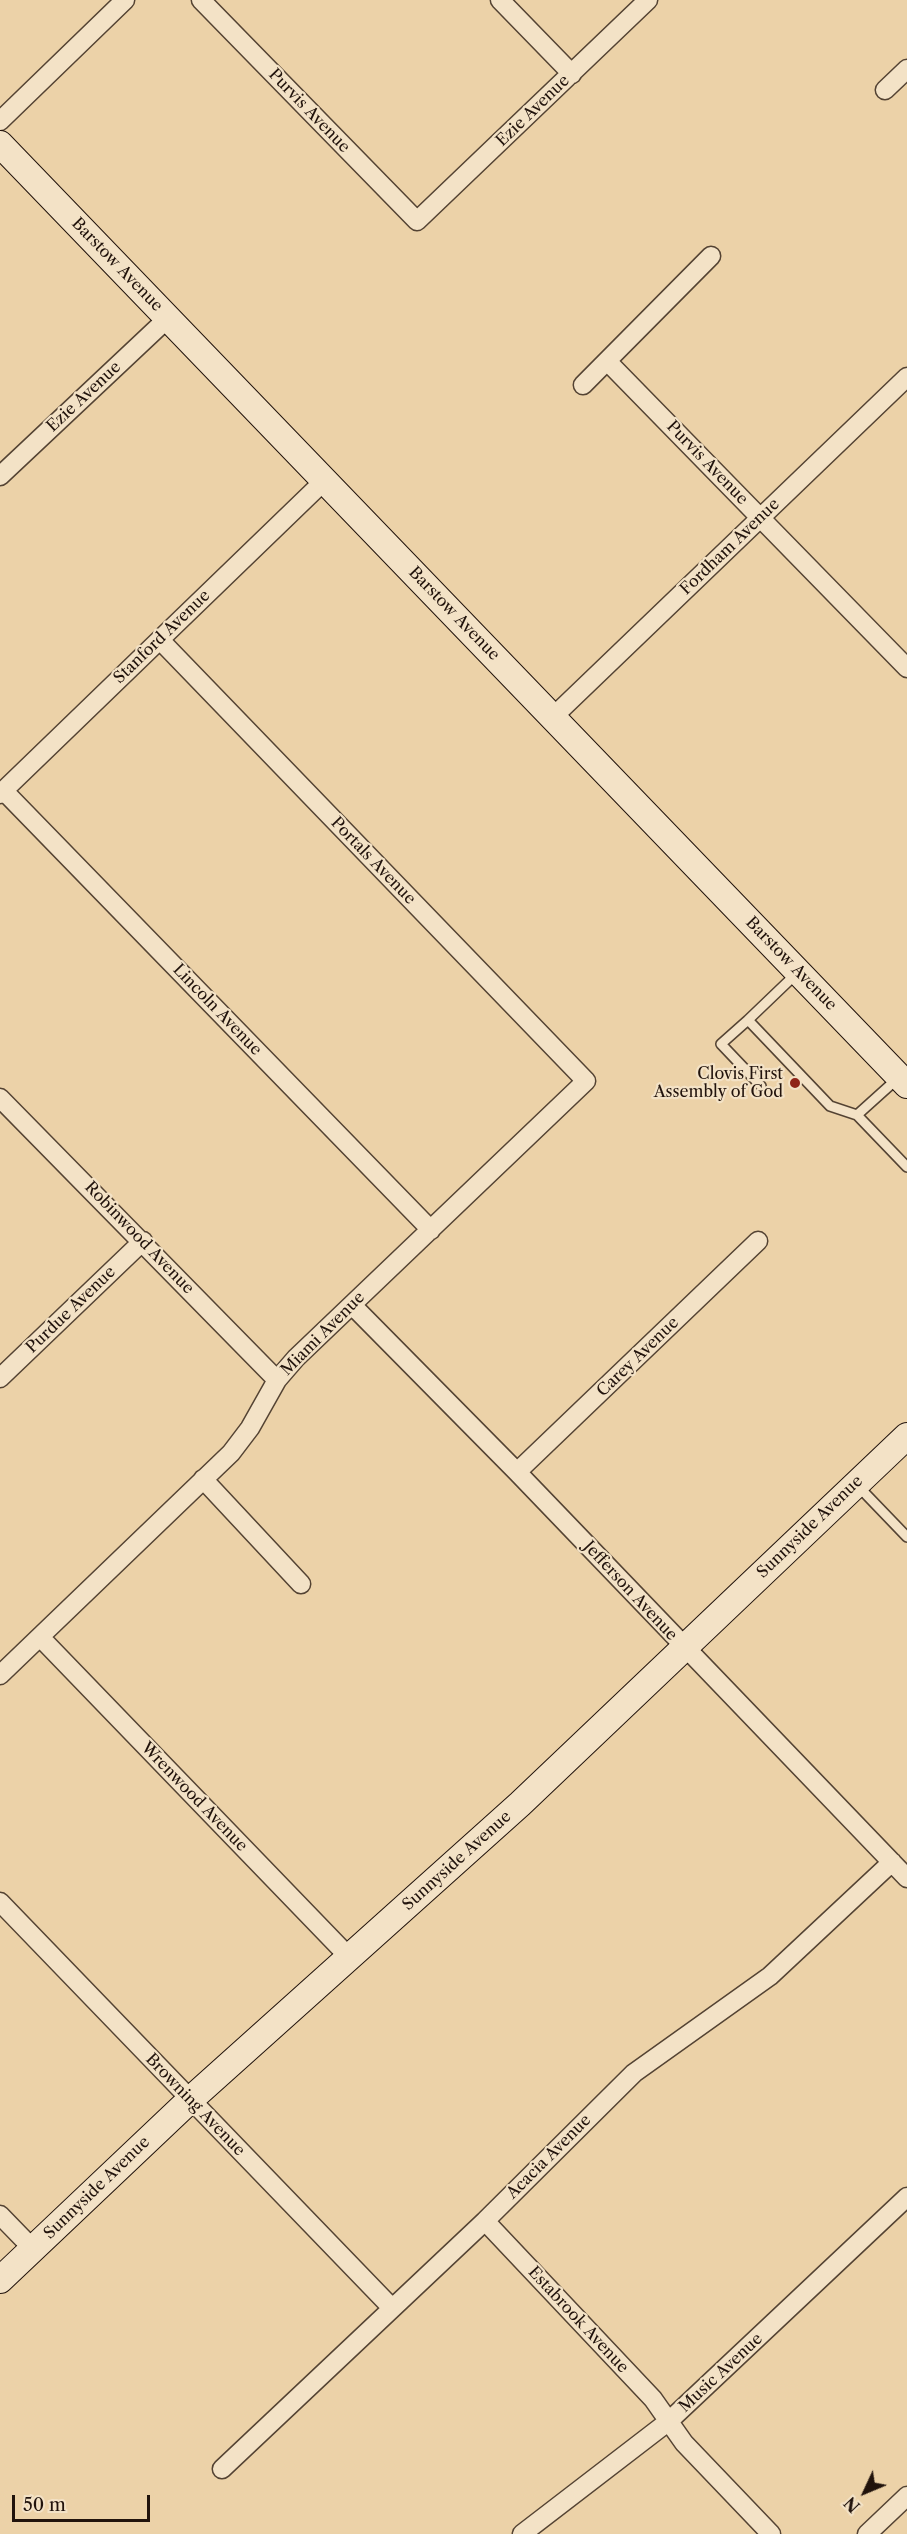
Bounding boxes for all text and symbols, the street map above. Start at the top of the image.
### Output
street label: Purvis Avenue [264,65,354,157]
street label: Ezie Avenue [492,71,574,151]
street label: Barstow Avenue [68,214,166,316]
street label: Ezie Avenue [43,358,125,436]
street label: Purvis Avenue [662,417,752,509]
street label: Fordham Avenue [676,495,784,599]
street label: Barstow Avenue [405,563,503,665]
street label: Stanford Avenue [110,586,214,688]
street label: Portals Avenue [327,813,419,909]
street label: Barstow Avenue [742,913,840,1015]
street label: Lincoln Avenue [169,960,265,1060]
place label: Clovis First Assembly of God [654,1064,783,1102]
marker: Clovis First Assembly of God [788,1076,802,1090]
street label: Robinwood Avenue [80,1178,198,1298]
street label: Purdue Avenue [22,1263,120,1357]
street label: Miami Avenue [277,1288,369,1380]
street label: Carey Avenue [593,1313,683,1401]
street label: Sunnyside Avenue [753,1472,867,1582]
street label: Jefferson Avenue [579,1537,681,1645]
street label: Wrenwood Avenue [137,1738,251,1856]
street label: Sunnyside Avenue [399,1807,515,1915]
street label: Browning Avenue [141,2050,249,2160]
street label: Acacia Avenue [503,2111,595,2203]
street label: Sunnyside Avenue [40,2133,154,2243]
street label: Estabrook Avenue [524,2263,632,2377]
street label: Music Avenue [675,2329,767,2417]
north arrow [835,2462,895,2522]
scale bar [15,2483,153,2521]
text: N [840,2493,864,2516]
text: 50 m [23,2494,66,2516]

